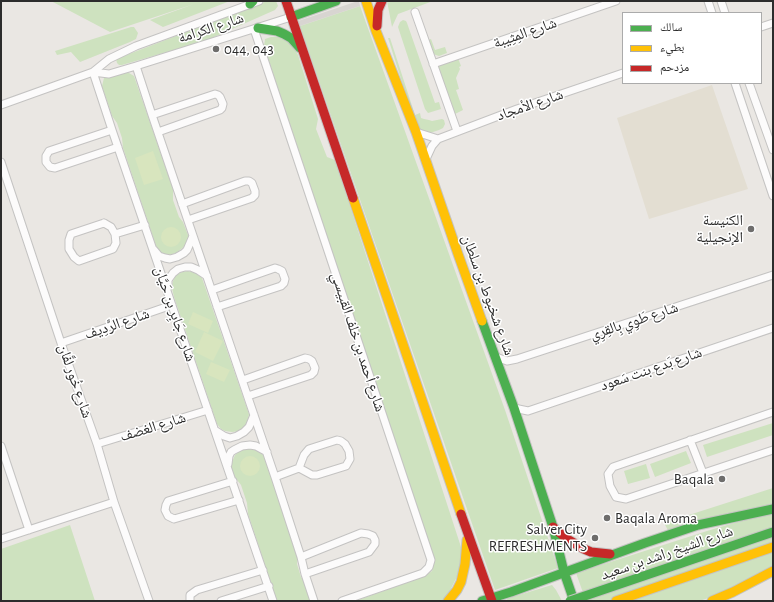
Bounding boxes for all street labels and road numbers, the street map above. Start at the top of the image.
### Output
street label: شارع الكرامة [176,9,246,47]
street label: شارع المِثِيبة [491,14,559,52]
street label: شارع الأمجاد [494,85,566,125]
street label: شارع شخبوط بن سلطان [458,232,518,358]
street label: شارع جَابِر بن حَيَّان [150,264,200,364]
street label: شارع أحمد بن خلف القبيسي [327,270,389,414]
street label: شارع طَوِي بِالقِرِي [588,298,680,344]
street label: شارع الرَّدِيف [82,305,152,343]
street label: شارع خُور لفَّان [54,341,96,421]
street label: شارع بَدع بنت سَعود [598,343,704,395]
street label: شارع الغضف [118,408,188,446]
street label: شارع الشيخ راشد بن سعيد [599,522,735,584]

